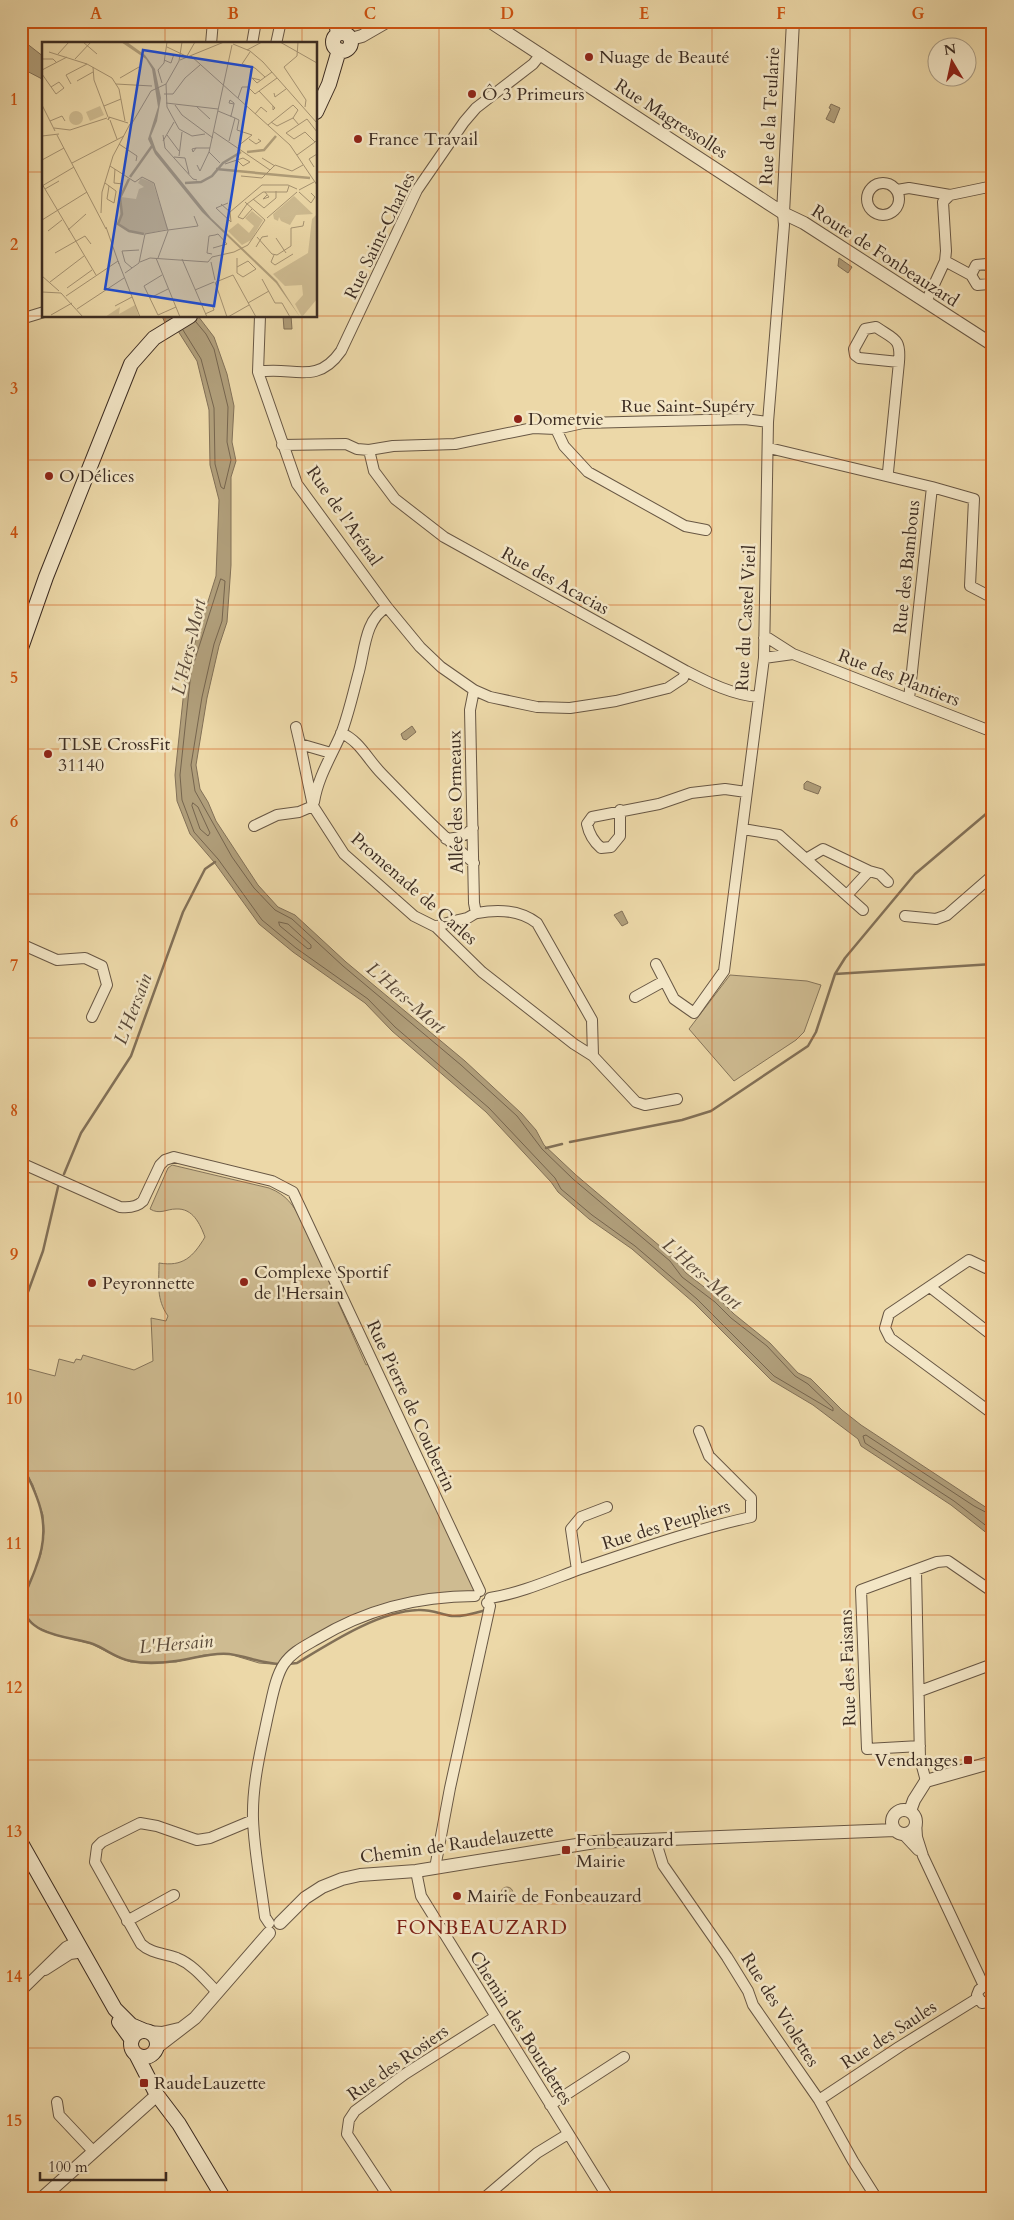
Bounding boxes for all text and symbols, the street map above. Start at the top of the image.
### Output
text: A [90,3,102,25]
text: B [227,3,239,25]
text: C [364,3,376,25]
text: D [500,3,514,25]
text: E [639,3,649,25]
text: F [776,3,786,25]
text: G [911,3,925,25]
north arrow [926,38,976,88]
text: N [943,39,958,60]
inset map [42,42,318,318]
place label: Nuage de Beauté [599,45,730,70]
street label: Rue de la Teularie [754,46,786,186]
marker: Nuage de Beauté [583,51,595,63]
street label: Rue Magressolles [610,73,732,165]
place label: Ô 3 Primeurs [482,82,585,107]
marker: Ô 3 Primeurs [466,88,478,100]
text: 1 [10,89,18,111]
place label: France Travail [368,127,479,152]
marker: France Travail [352,133,364,145]
street label: Rue Saint-Charles [339,169,421,303]
street label: Route de Fonbeauzard [806,199,964,313]
text: 2 [10,234,18,256]
text: 3 [10,378,18,400]
street label: Rue Saint-Supéry [621,394,755,419]
place label: Dometvie [528,407,604,432]
marker: Dometvie [512,413,524,425]
street label: Rue de l'Arénal [300,461,388,571]
place label: O Délices [59,464,134,489]
marker: O Délices [43,470,55,482]
street label: Rue des Bambous [888,499,926,635]
text: 4 [10,522,18,544]
street label: Rue des Acacias [497,541,613,621]
street label: Rue du Castel Vieil [730,544,762,692]
water label: L'Hers-Mort [165,596,213,698]
street label: Rue des Plantiers [834,643,964,713]
text: 5 [10,667,18,689]
street label: Allée des Ormeaux [442,730,470,874]
place label: TLSE CrossFit 31140 [58,732,170,778]
marker: TLSE CrossFit 31140 [42,748,54,760]
text: 6 [10,811,18,833]
street label: Promenade de Carles [345,827,483,951]
text: 7 [10,955,18,977]
water label: L'Hers-Mort [361,956,452,1040]
water label: L'Hersain [108,969,159,1048]
text: 8 [10,1100,18,1122]
water label: L'Hers-Mort [657,1232,748,1316]
text: 9 [10,1244,18,1266]
place label: Complexe Sportif de l'Hersain [254,1260,392,1306]
place label: Peyronnette [102,1271,195,1296]
marker: Complexe Sportif de l'Hersain [238,1276,250,1288]
marker: Peyronnette [86,1277,98,1289]
street label: Rue Pierre de Coubertin [360,1316,462,1497]
text: 10 [6,1388,22,1410]
street label: Rue des Peupliers [599,1494,733,1556]
text: 11 [6,1533,22,1555]
street label: Rue des Faisans [833,1609,863,1727]
water label: L'Hersain [138,1628,215,1660]
text: 12 [6,1677,22,1699]
place label: Vendanges [874,1748,958,1773]
marker: Vendanges [962,1754,974,1766]
street label: Chemin de Raudelauzette [358,1818,556,1870]
text: 13 [6,1821,22,1843]
place label: Fonbeauzard Mairie [576,1828,674,1874]
marker: Fonbeauzard Mairie [560,1844,572,1856]
place label: Mairie de Fonbeauzard [467,1884,642,1909]
marker: Mairie de Fonbeauzard [451,1890,463,1902]
district label: FONBEAUZARD [396,1914,568,1941]
street label: Chemin des Bourdettes [463,1946,579,2110]
street label: Rue des Violettes [735,1948,825,2072]
text: 14 [6,1966,22,1988]
street label: Rue des Saules [836,1995,942,2075]
street label: Rue des Rosiers [342,2019,454,2107]
place label: RaudeLauzette [154,2071,266,2096]
marker: RaudeLauzette [138,2077,150,2089]
text: 15 [6,2110,22,2132]
scale bar [40,2150,166,2182]
text: 100 m [48,2157,88,2177]

